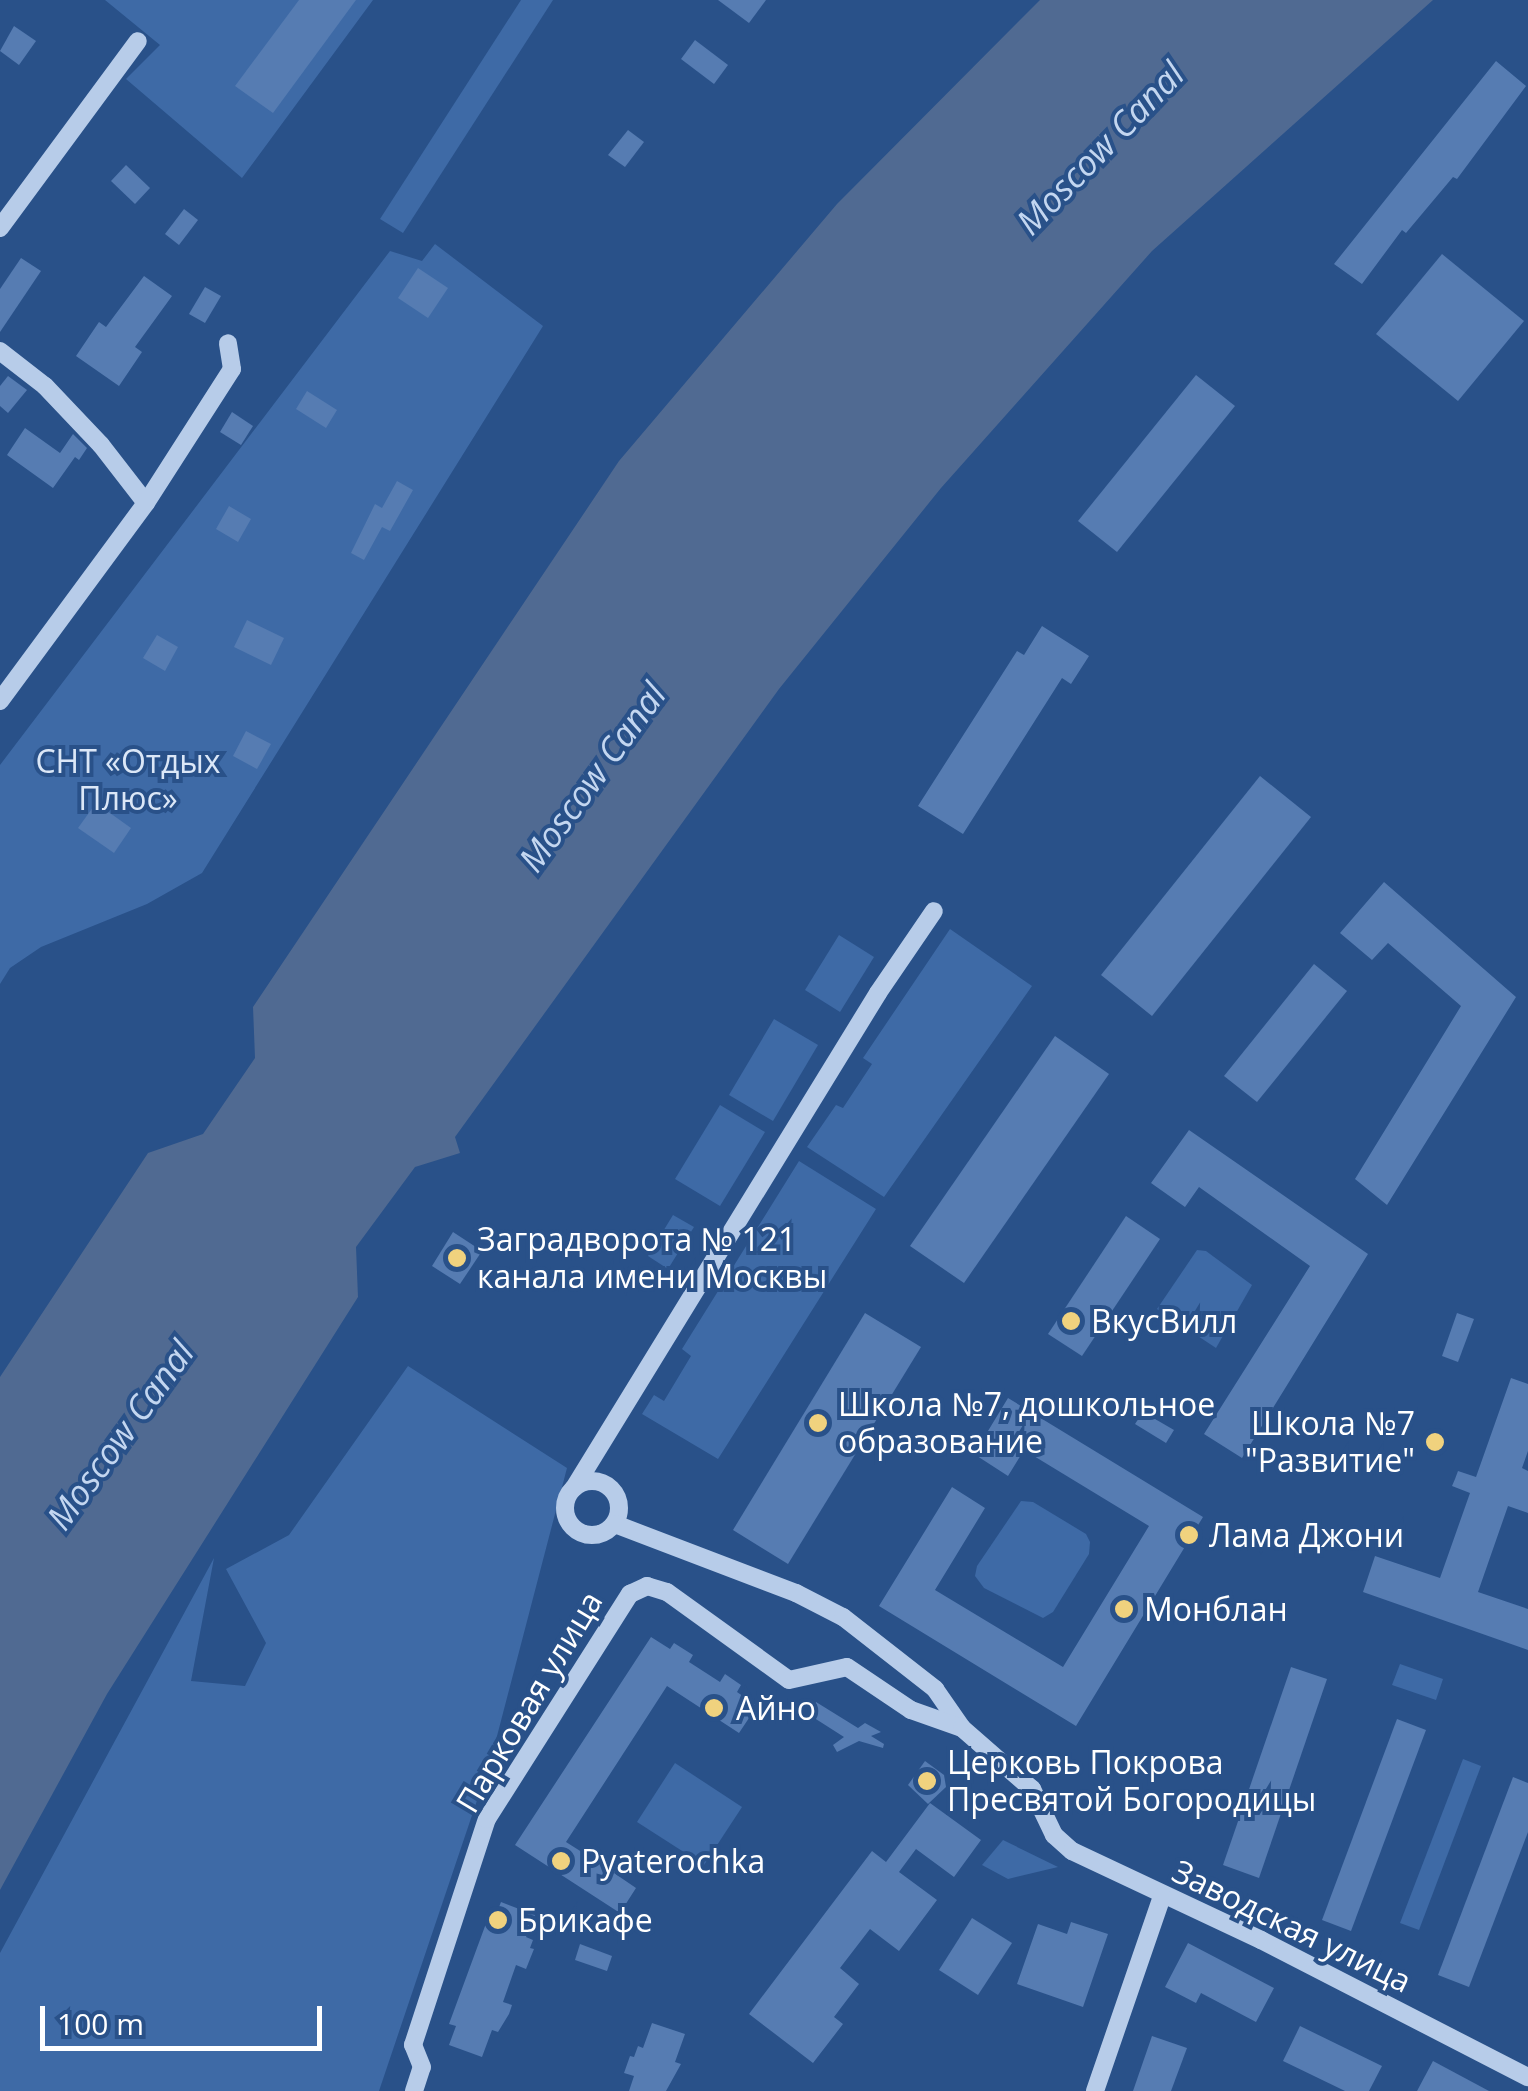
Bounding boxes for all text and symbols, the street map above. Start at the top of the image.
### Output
water label: Moscow Canal [1007,53,1193,243]
water label: Moscow Canal [509,674,675,880]
park label: СНТ «Отдых Плюс» [35,743,221,818]
place label: Заградворота № 121 канала имени Москвы [477,1221,827,1296]
marker: Заградворота № 121 канала имени Москвы [446,1247,468,1269]
place label: ВкусВилл [1091,1302,1237,1340]
marker: ВкусВилл [1060,1310,1082,1332]
water label: Moscow Canal [37,1332,203,1538]
place label: Школа №7, дошкольное образование [838,1386,1215,1461]
place label: Школа №7 "Развитие" [1245,1405,1415,1480]
marker: Школа №7, дошкольное образование [807,1412,829,1434]
marker: Школа №7 "Развитие" [1424,1431,1446,1453]
place label: Лама Джони [1209,1516,1404,1554]
marker: Лама Джони [1178,1524,1200,1546]
street label: Парковая улица [448,1584,610,1820]
place label: Монблан [1144,1590,1288,1628]
marker: Монблан [1113,1598,1135,1620]
place label: Айно [736,1689,816,1727]
marker: Айно [701,1695,727,1721]
place label: Церковь Покрова Пресвятой Богородицы [947,1744,1316,1819]
marker: Церковь Покрова Пресвятой Богородицы [916,1770,938,1792]
place label: Pyaterochka [581,1842,765,1880]
marker: Pyaterochka [550,1850,572,1872]
street label: Заводская улица [1166,1852,1418,2000]
place label: Брикафе [518,1901,653,1939]
marker: Брикафе [487,1909,509,1931]
scale bar [45,1986,328,2048]
text: 100 m [57,2003,144,2044]

